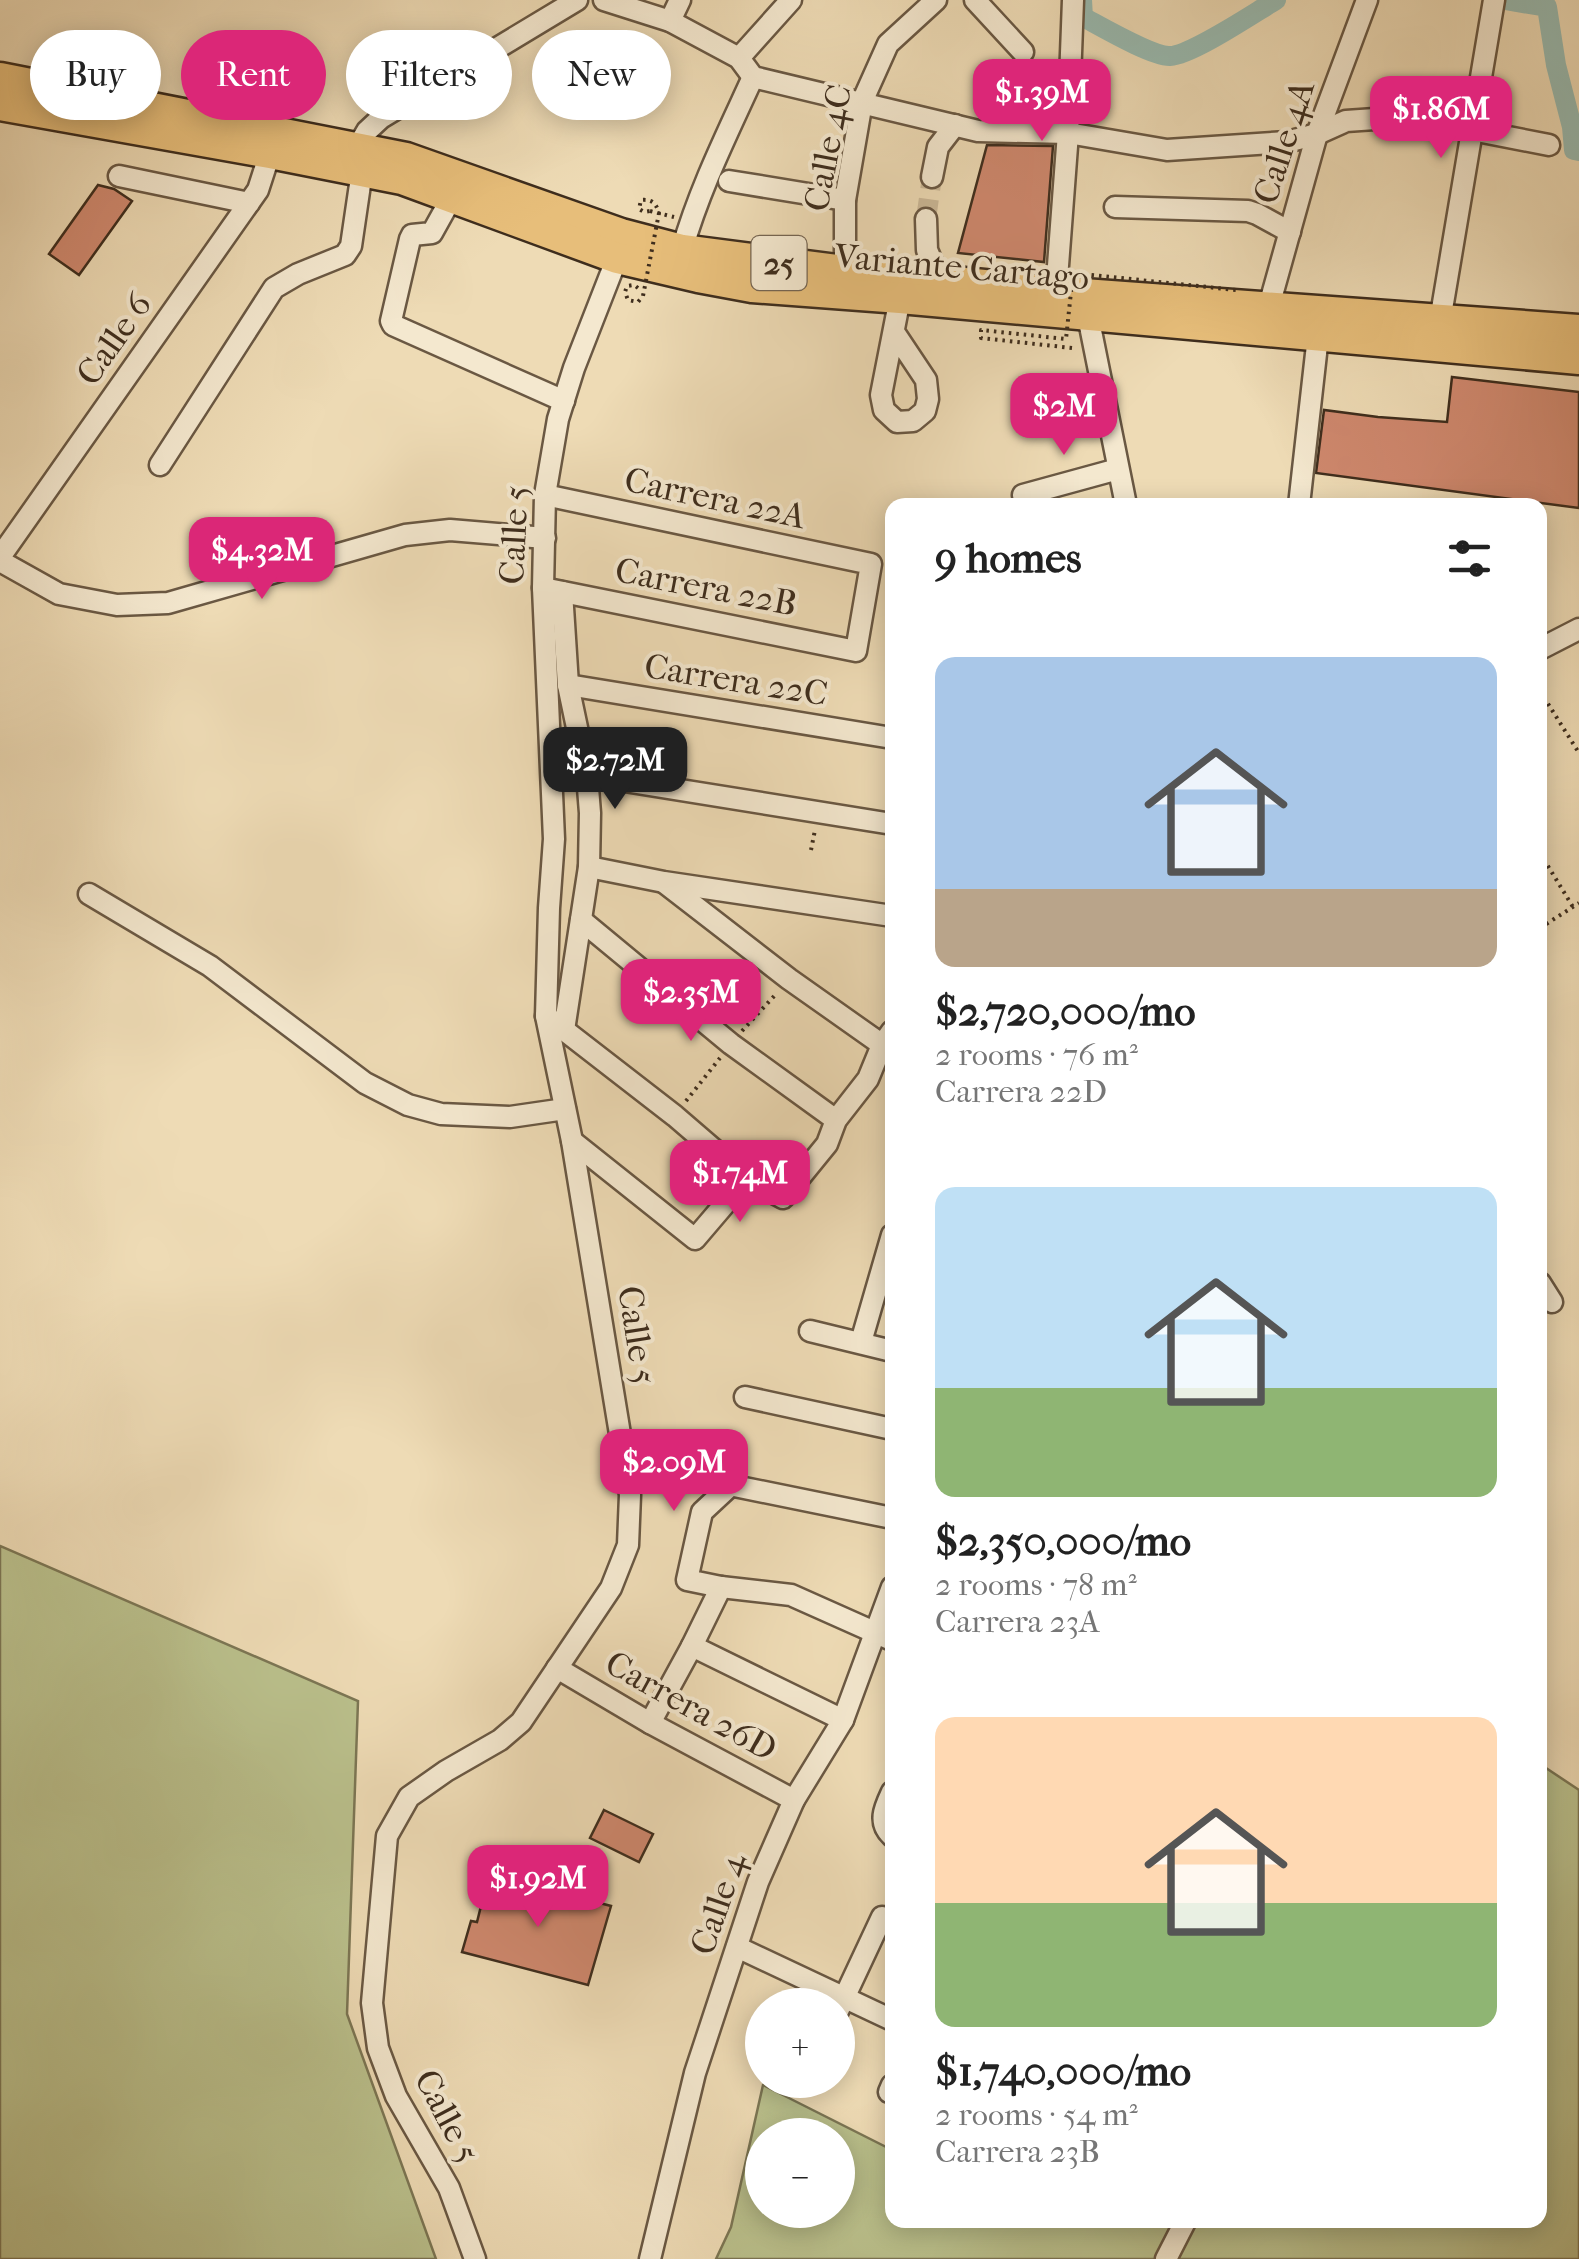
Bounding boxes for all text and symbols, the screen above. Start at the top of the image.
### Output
chip: Buy [30,30,161,120]
chip: Rent [181,30,326,120]
chip: Filters [346,30,512,120]
chip: New [532,30,671,120]
pin: $1.39M [961,59,1123,144]
text: $1.39M [995,73,1089,110]
street label: Calle 4A [1245,75,1323,209]
pin: $1.86M [1360,76,1522,161]
street label: Calle 4C [796,81,860,215]
text: $1.86M [1392,90,1490,127]
street label: Variante Cartago [832,235,1091,299]
road number: 25 [752,236,806,290]
street label: Calle 6 [68,285,160,393]
pin: $2M [1016,373,1112,458]
text: $2M [1032,387,1096,424]
street label: Carrera 22A [621,459,809,537]
street label: Calle 5 [491,485,537,585]
pin: $4.32M [181,517,343,602]
text: $4.32M [211,531,313,568]
icon: filters [1442,531,1497,586]
text: 9 homes [935,534,1082,583]
street label: Carrera 22B [612,549,800,625]
street label: Carrera 22C [642,645,830,715]
icon: home [1126,722,1306,902]
pin: $2.72M [534,727,696,812]
text: $2.72M [565,741,665,778]
pin: $2.35M [610,959,772,1044]
text: $2.35M [643,973,739,1010]
text: $2,720,000/mo [935,987,1196,1036]
text: 2 rooms · 76 m² [935,1036,1138,1073]
text: Carrera 22D [935,1073,1107,1110]
pin: $1.74M [659,1140,821,1225]
text: $1.74M [692,1154,788,1191]
icon: home [1126,1252,1306,1432]
street label: Calle 5 [609,1283,665,1387]
pin: $2.09M [593,1429,755,1514]
text: $2.09M [622,1443,726,1480]
text: $2,350,000/mo [935,1517,1191,1566]
text: 2 rooms · 78 m² [935,1566,1137,1603]
text: Carrera 23A [935,1603,1100,1640]
street label: Carrera 26D [598,1642,784,1770]
icon: home [1126,1782,1306,1962]
pin: $1.92M [457,1845,619,1930]
street label: Calle 4 [682,1847,755,1960]
text: $1.92M [489,1859,587,1896]
map controls [745,1988,855,2228]
button: + [745,1988,855,2098]
text: $1,740,000/mo [935,2047,1191,2096]
street label: Calle 5 [406,2063,488,2169]
text: 2 rooms · 54 m² [935,2096,1138,2133]
button: − [745,2118,855,2228]
text: Carrera 23B [935,2133,1100,2170]

